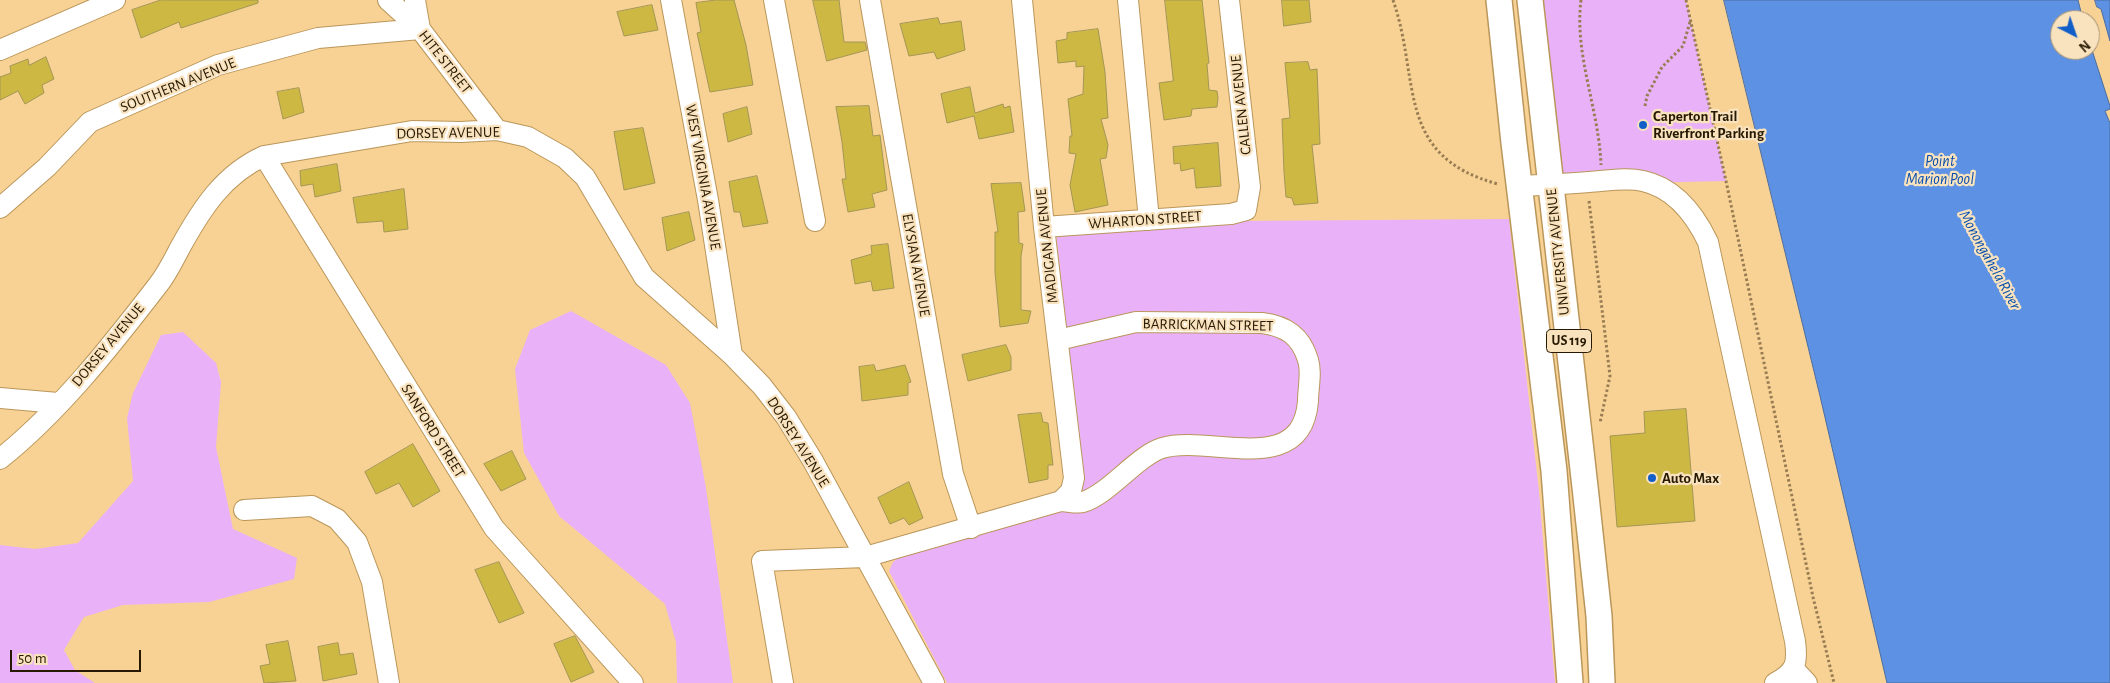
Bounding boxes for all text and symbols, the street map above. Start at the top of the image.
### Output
north arrow [2050,10,2100,60]
street label: HITE STREET [415,27,475,97]
text: N [2076,37,2092,54]
street label: SOUTHERN AVENUE [118,54,238,116]
street label: CALLEN AVENUE [1227,54,1255,156]
street label: WEST VIRGINIA AVENUE [681,103,725,251]
place label: Caperton Trail Riverfront Parking [1653,107,1764,142]
marker: Caperton Trail Riverfront Parking [1637,119,1649,131]
street label: DORSEY AVENUE [396,123,500,143]
water label: Point Marion Pool [1906,151,1974,189]
street label: MADIGAN AVENUE [1032,188,1062,304]
street label: UNIVERSITY AVENUE [1542,188,1574,316]
street label: WHARTON STREET [1088,207,1202,233]
water label: Monongahela River [1955,207,2025,313]
street label: ELYSIAN AVENUE [898,212,934,318]
street label: DORSEY AVENUE [68,300,148,390]
street label: BARRICKMAN STREET [1143,315,1273,335]
road number: US 119 [1546,330,1592,352]
street label: SANFORD STREET [397,381,469,481]
street label: DORSEY AVENUE [763,393,833,491]
place label: Auto Max [1662,469,1719,487]
marker: Auto Max [1646,472,1658,484]
scale bar [12,640,144,672]
text: 50 m [18,651,47,666]

